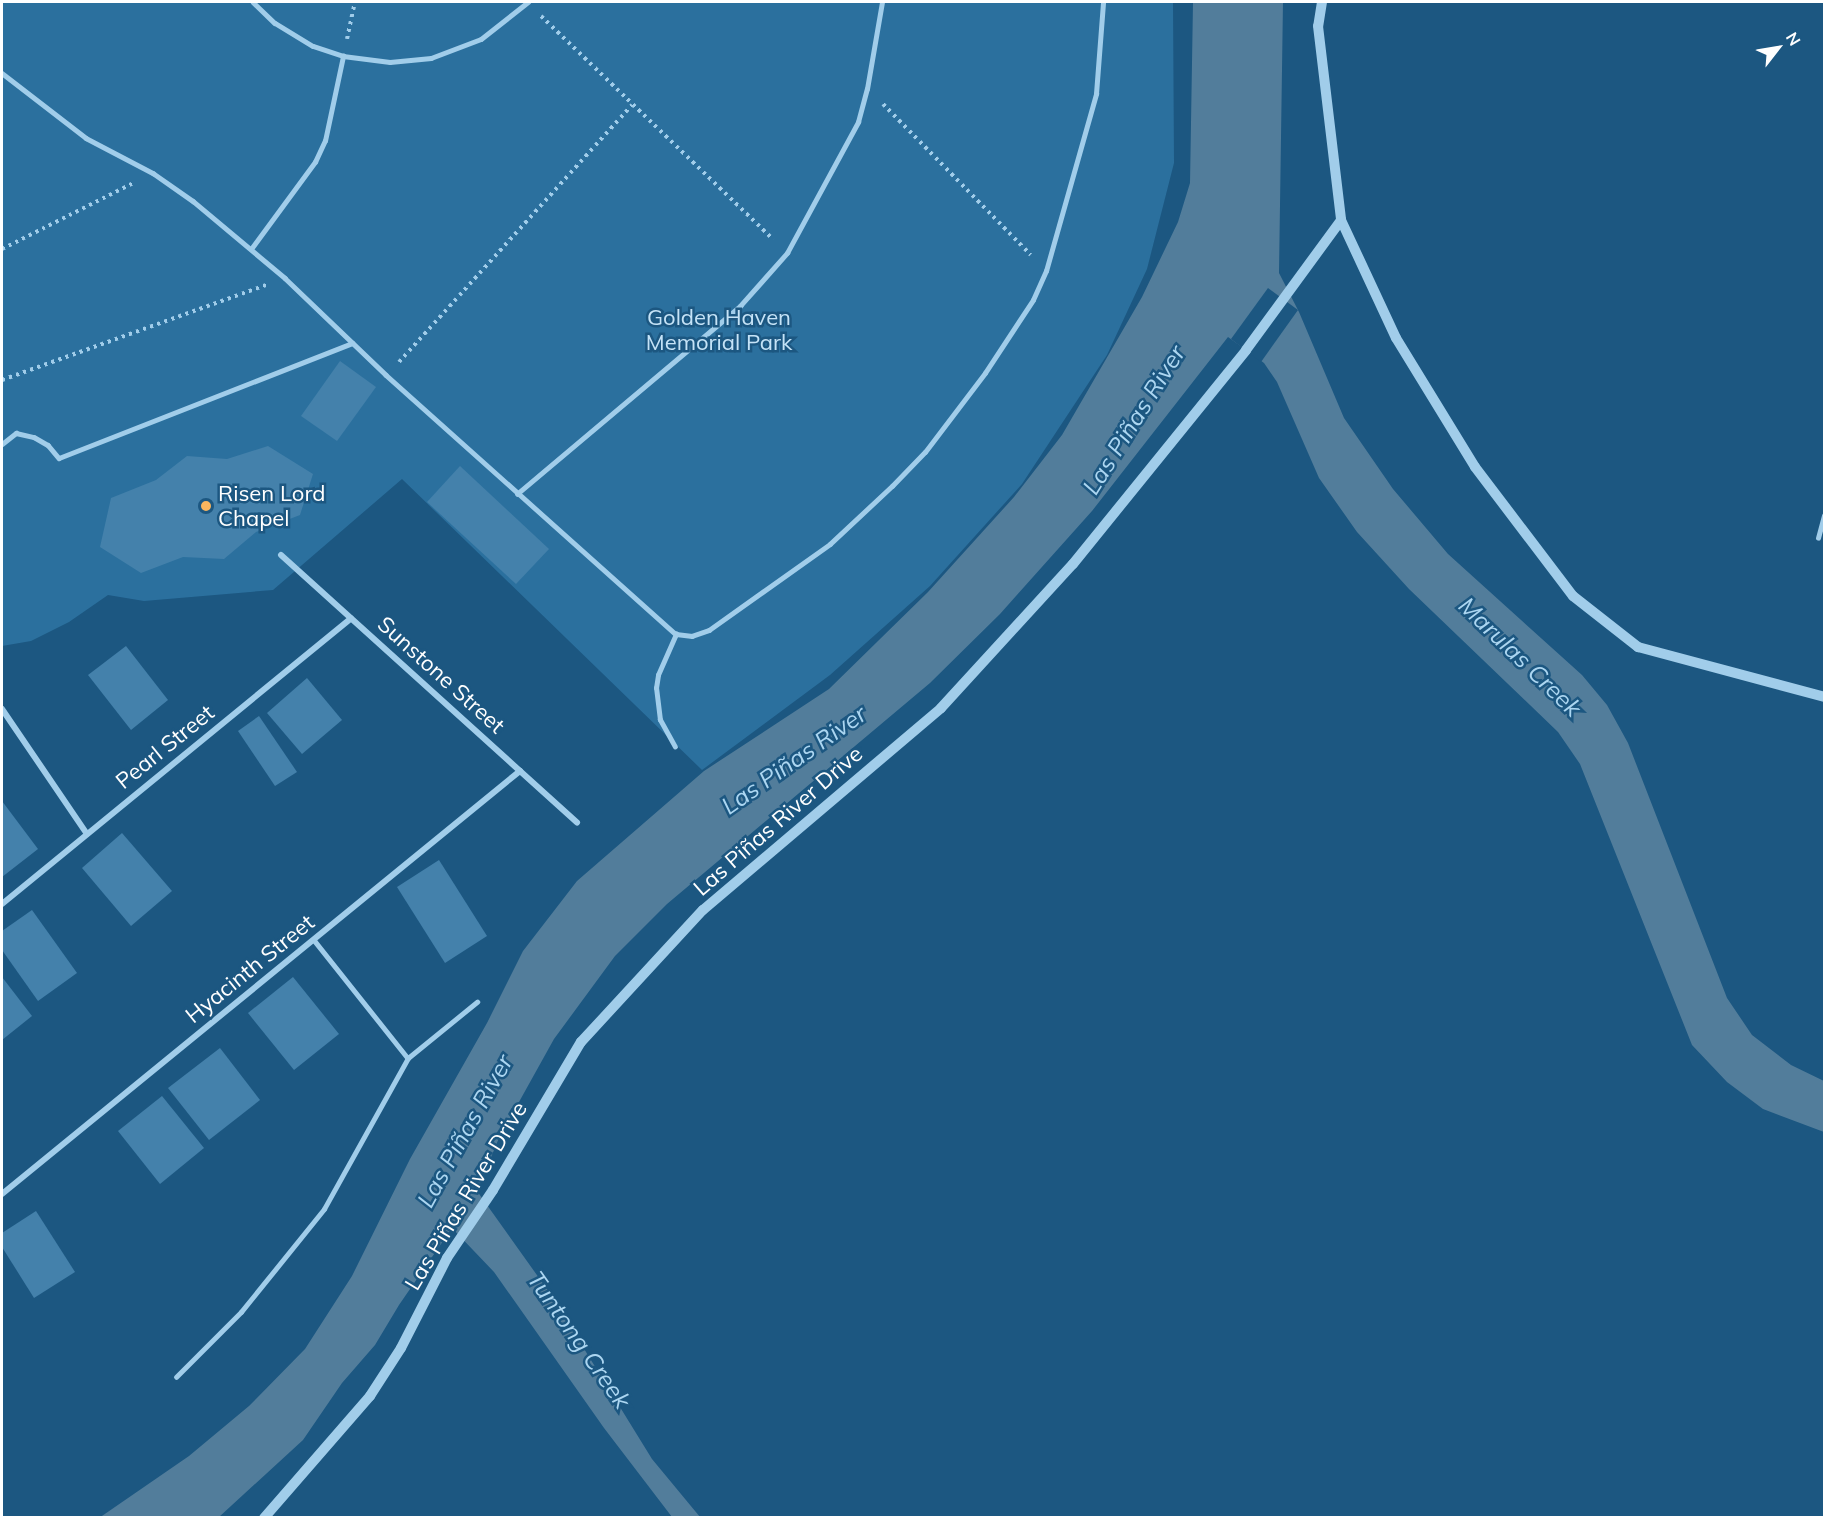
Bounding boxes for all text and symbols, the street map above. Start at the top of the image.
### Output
north arrow [1748,18,1808,78]
text: N [1782,28,1805,49]
park label: Golden Haven Memorial Park [646,304,792,356]
water label: Las Piñas River [1077,340,1191,500]
place label: Risen Lord Chapel [218,480,325,532]
marker: Risen Lord Chapel [199,499,213,513]
water label: Marulas Creek [1453,591,1587,723]
street label: Sunstone Street [372,611,510,739]
street label: Pearl Street [111,699,219,795]
water label: Las Piñas River [716,699,872,821]
street label: Las Piñas River Drive [688,741,868,901]
street label: Hyacinth Street [180,909,320,1029]
water label: Las Piñas River [411,1050,519,1212]
street label: Las Piñas River Drive [399,1097,533,1295]
water label: Tuntong Creek [521,1266,637,1414]

